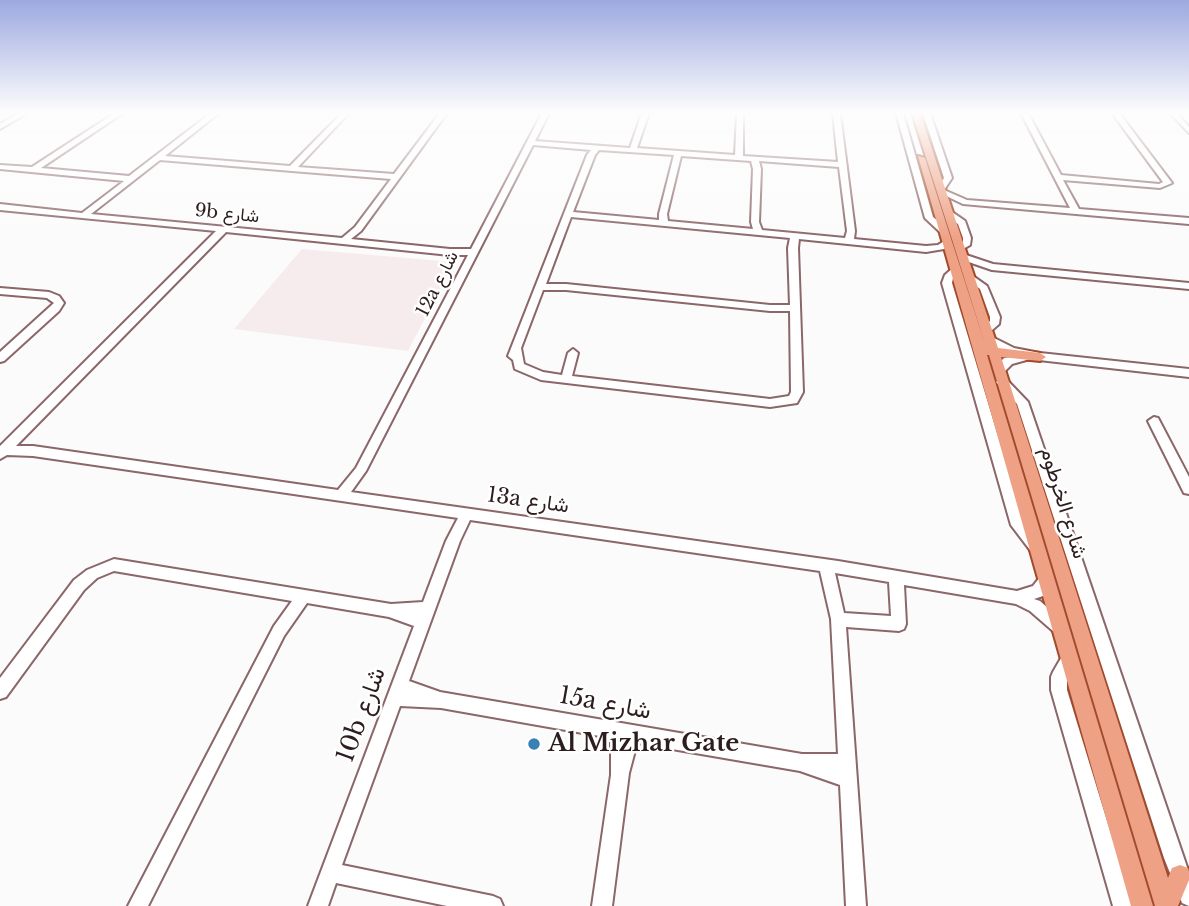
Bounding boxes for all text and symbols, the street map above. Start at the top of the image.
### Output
street label: 9b شارع [194,200,260,228]
street label: 12a شارع [412,248,464,320]
street label: شارع الخرطوم [1034,444,1092,562]
street label: 13a شارع [486,483,570,519]
street label: 10b شارع [332,664,392,766]
street label: 15a شارع [557,682,653,726]
place label: Al Mizhar Gate [548,730,739,758]
marker: Al Mizhar Gate [526,736,542,752]

